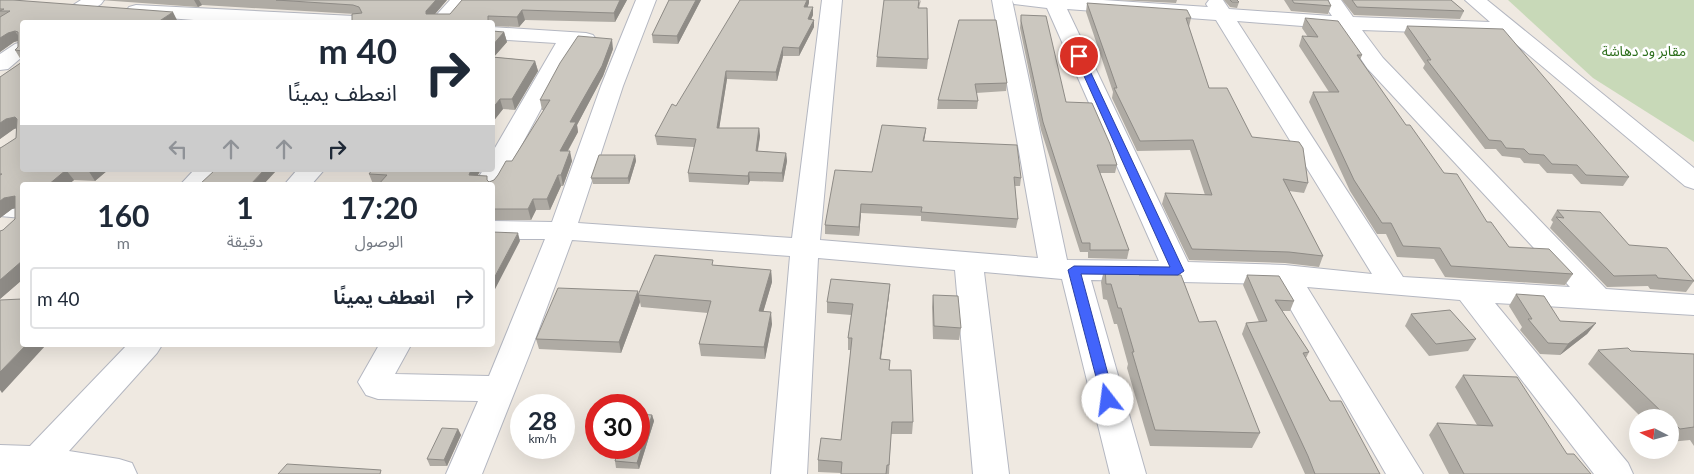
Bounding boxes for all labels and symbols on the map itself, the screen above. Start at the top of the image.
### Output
pin [1058,35,1100,77]
park label: مقابر ود دهاشة [1602,42,1686,60]
position arrow [1081,373,1133,425]
speed limit sign: 30 [585,394,650,459]
north arrow [1629,409,1679,459]

